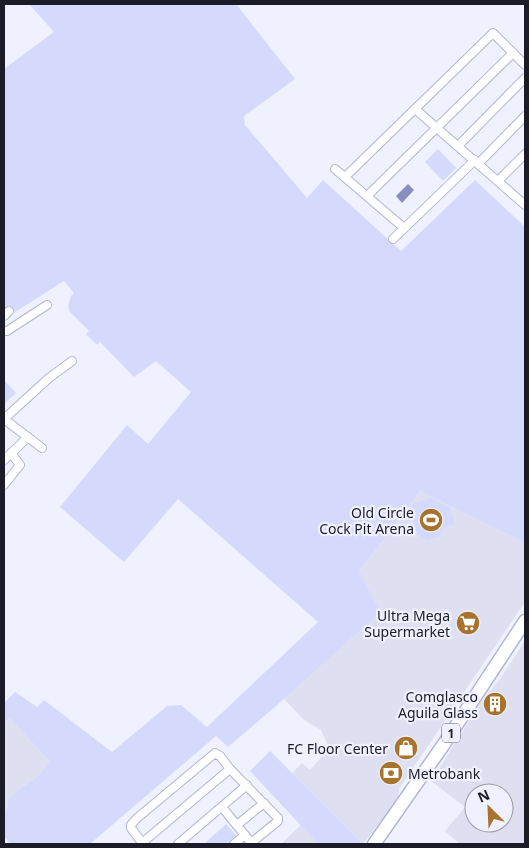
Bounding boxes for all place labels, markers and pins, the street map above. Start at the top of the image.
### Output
place label: Old Circle Cock Pit Arena [319,503,414,538]
sports icon: Old Circle Cock Pit Arena [418,507,444,533]
place label: Ultra Mega Supermarket [364,606,450,641]
supermarket icon: Ultra Mega Supermarket [455,610,481,636]
place label: Comglasco Aguila Glass [398,687,478,722]
building icon: Comglasco Aguila Glass [482,691,508,717]
shop icon: FC Floor Center [393,735,419,761]
place label: FC Floor Center [287,739,388,758]
bank icon: Metrobank [378,760,404,786]
place label: Metrobank [408,764,481,783]

